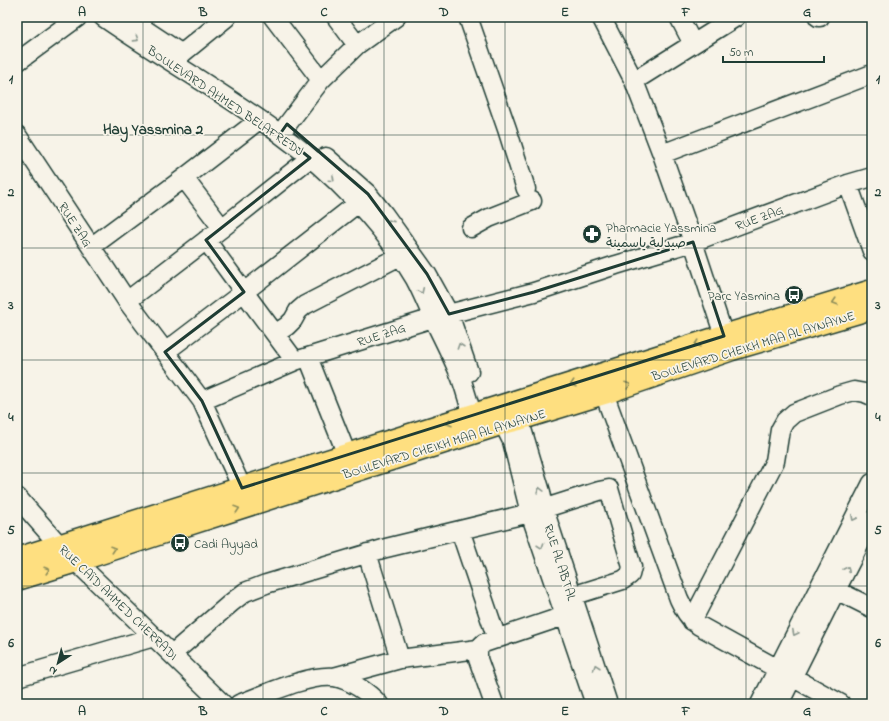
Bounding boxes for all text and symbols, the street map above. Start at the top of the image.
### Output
text: A [78,3,86,22]
text: B [198,3,208,22]
text: C [320,3,328,22]
text: D [438,3,449,22]
text: E [561,3,569,22]
text: F [681,3,691,22]
text: G [803,3,811,22]
one-way arrow [132,34,139,41]
scale bar [723,38,824,64]
street label: BOULEVARD AHMED BELAFREDJ [142,41,307,161]
text: 50 m [729,44,753,62]
text: 1 [9,70,14,89]
text: 1 [876,70,881,89]
district label: Hay Yassmina 2 [103,119,204,143]
one-way arrow [328,174,335,181]
text: 2 [7,183,15,202]
text: 2 [874,183,882,202]
street label: RUE ZAG [53,199,96,251]
street label: RUE ZAG [733,201,786,236]
one-way arrow [387,219,395,226]
place label: Pharmacie Yassmina صيدلية ياسمينة [606,219,716,253]
pharmacy icon: Pharmacie Yassmina صيدلية ياسمينة [581,223,603,245]
bus stop icon: Parc Yasmina [783,284,805,306]
one-way arrow [416,287,424,295]
place label: Parc Yasmina [708,287,780,306]
text: 3 [7,296,14,315]
text: 3 [874,296,881,315]
one-way arrow [831,297,838,306]
street label: BOULEVARD CHEIKH MAA AL AYNAYNE [649,306,858,387]
street label: RUE ZAG [355,319,408,352]
one-way arrow [694,339,701,348]
one-way arrow [457,343,465,350]
one-way arrow [570,379,577,387]
one-way arrow [624,381,631,390]
street label: BOULEVARD CHEIKH MAA AL AYNAYNE [340,404,549,485]
text: 4 [7,408,14,427]
text: 4 [874,408,881,427]
one-way arrow [446,418,453,427]
one-way arrow [536,487,545,494]
one-way arrow [233,505,240,513]
one-way arrow [852,514,859,521]
text: 5 [7,521,15,540]
text: 5 [874,521,882,540]
street label: RUE AL ABTAL [538,522,581,603]
bus stop icon: Cadi Ayyad [169,532,191,554]
place label: Cadi Ayyad [194,535,259,555]
street label: RUE CAÏD AHMED CHERRADI [54,541,182,665]
one-way arrow [536,542,545,549]
one-way arrow [110,545,117,554]
one-way arrow [43,566,50,575]
one-way arrow [842,566,849,573]
one-way arrow [792,629,800,637]
text: 6 [7,634,14,653]
text: 6 [874,634,881,653]
north arrow [38,643,78,683]
text: N [45,662,60,679]
one-way arrow [592,664,601,671]
text: A [78,702,86,721]
text: B [198,702,208,721]
text: C [320,702,328,721]
text: D [438,702,449,721]
text: E [561,702,569,721]
text: F [681,702,691,721]
text: G [803,702,811,721]

